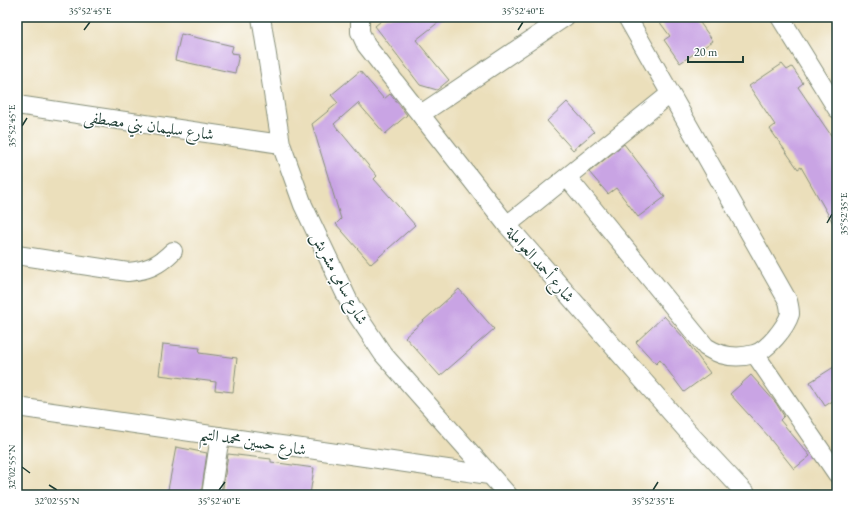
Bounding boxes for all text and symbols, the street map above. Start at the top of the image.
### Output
text: 35°52'45"E [69,4,112,17]
text: 35°52'40"E [502,4,545,17]
scale bar [688,38,743,64]
text: 20 m [694,44,718,60]
text: 35°52'45"E [5,104,18,147]
street label: شارع سليمان بني مصطفى [82,106,215,149]
text: 35°52'35"E [837,192,850,235]
street label: شارع أحمد العواملة [499,221,580,309]
street label: شارع سامي مشربش [304,228,373,330]
street label: شارع حسين محمد التيم [197,423,308,466]
text: 32°02'55"N [5,444,18,489]
text: 32°02'55"N [35,494,80,507]
text: 35°52'40"E [198,494,241,507]
text: 35°52'35"E [632,494,675,507]

